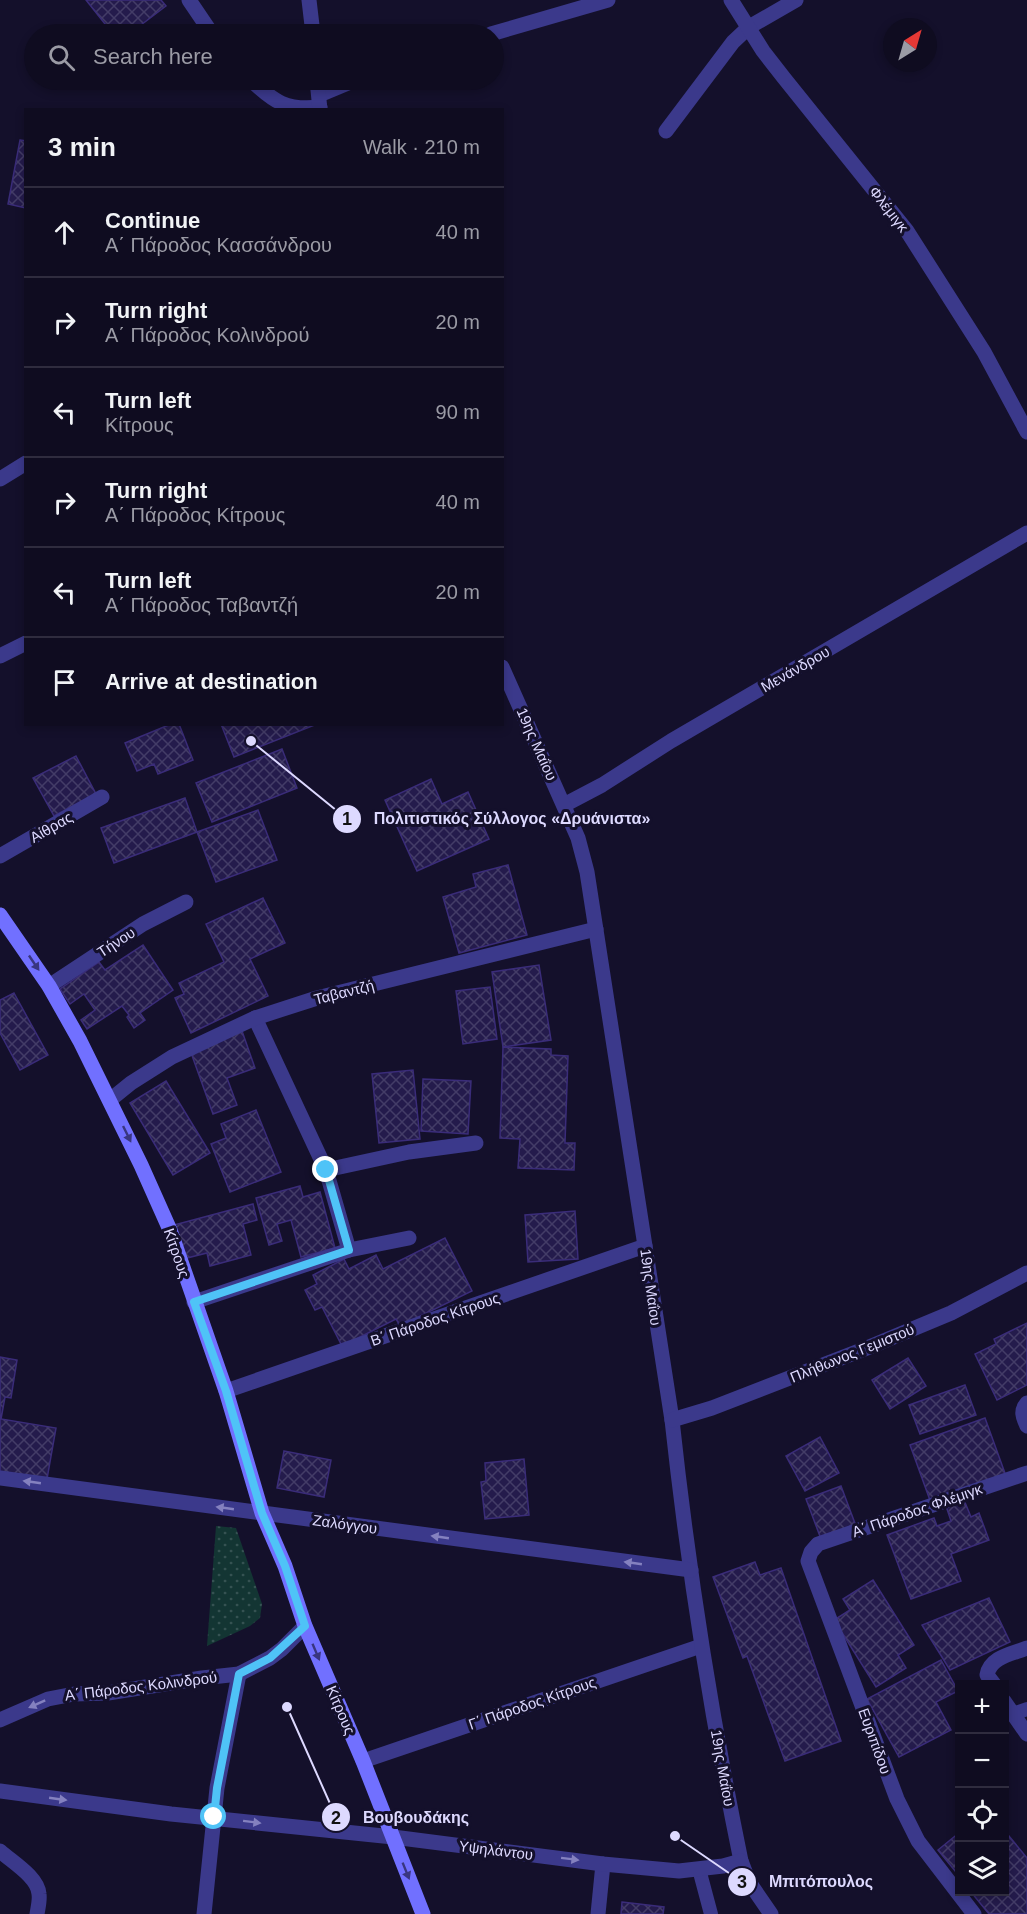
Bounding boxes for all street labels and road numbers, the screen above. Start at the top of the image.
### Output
street label: Φλέμιγκ [866,183,912,236]
street label: Μενάνδρου [758,643,832,695]
street label: 19ης Μαΐου [513,705,561,783]
street label: Αίθρας [27,808,75,846]
street label: Τήνου [94,924,138,960]
street label: Ταβαντζή [312,976,376,1008]
street label: Κίτρους [161,1226,193,1280]
street label: 19ης Μαΐου [637,1247,665,1327]
street label: Β΄ Πάροδος Κίτρους [368,1289,502,1349]
street label: Πλήθωνος Γεμιστού [787,1320,917,1386]
street label: Α΄ Πάροδος Φλέμιγκ [850,1480,985,1540]
street label: Ζαλόγγου [312,1511,378,1537]
street label: Α΄ Πάροδος Κολινδρού [64,1668,218,1704]
street label: Γ΄ Πάροδος Κίτρους [466,1673,598,1733]
street label: Κίτρους [323,1683,359,1737]
street label: Ευριπίδου [855,1706,895,1776]
street label: 19ης Μαΐου [708,1728,738,1808]
street label: Υψηλάντου [458,1837,534,1863]

